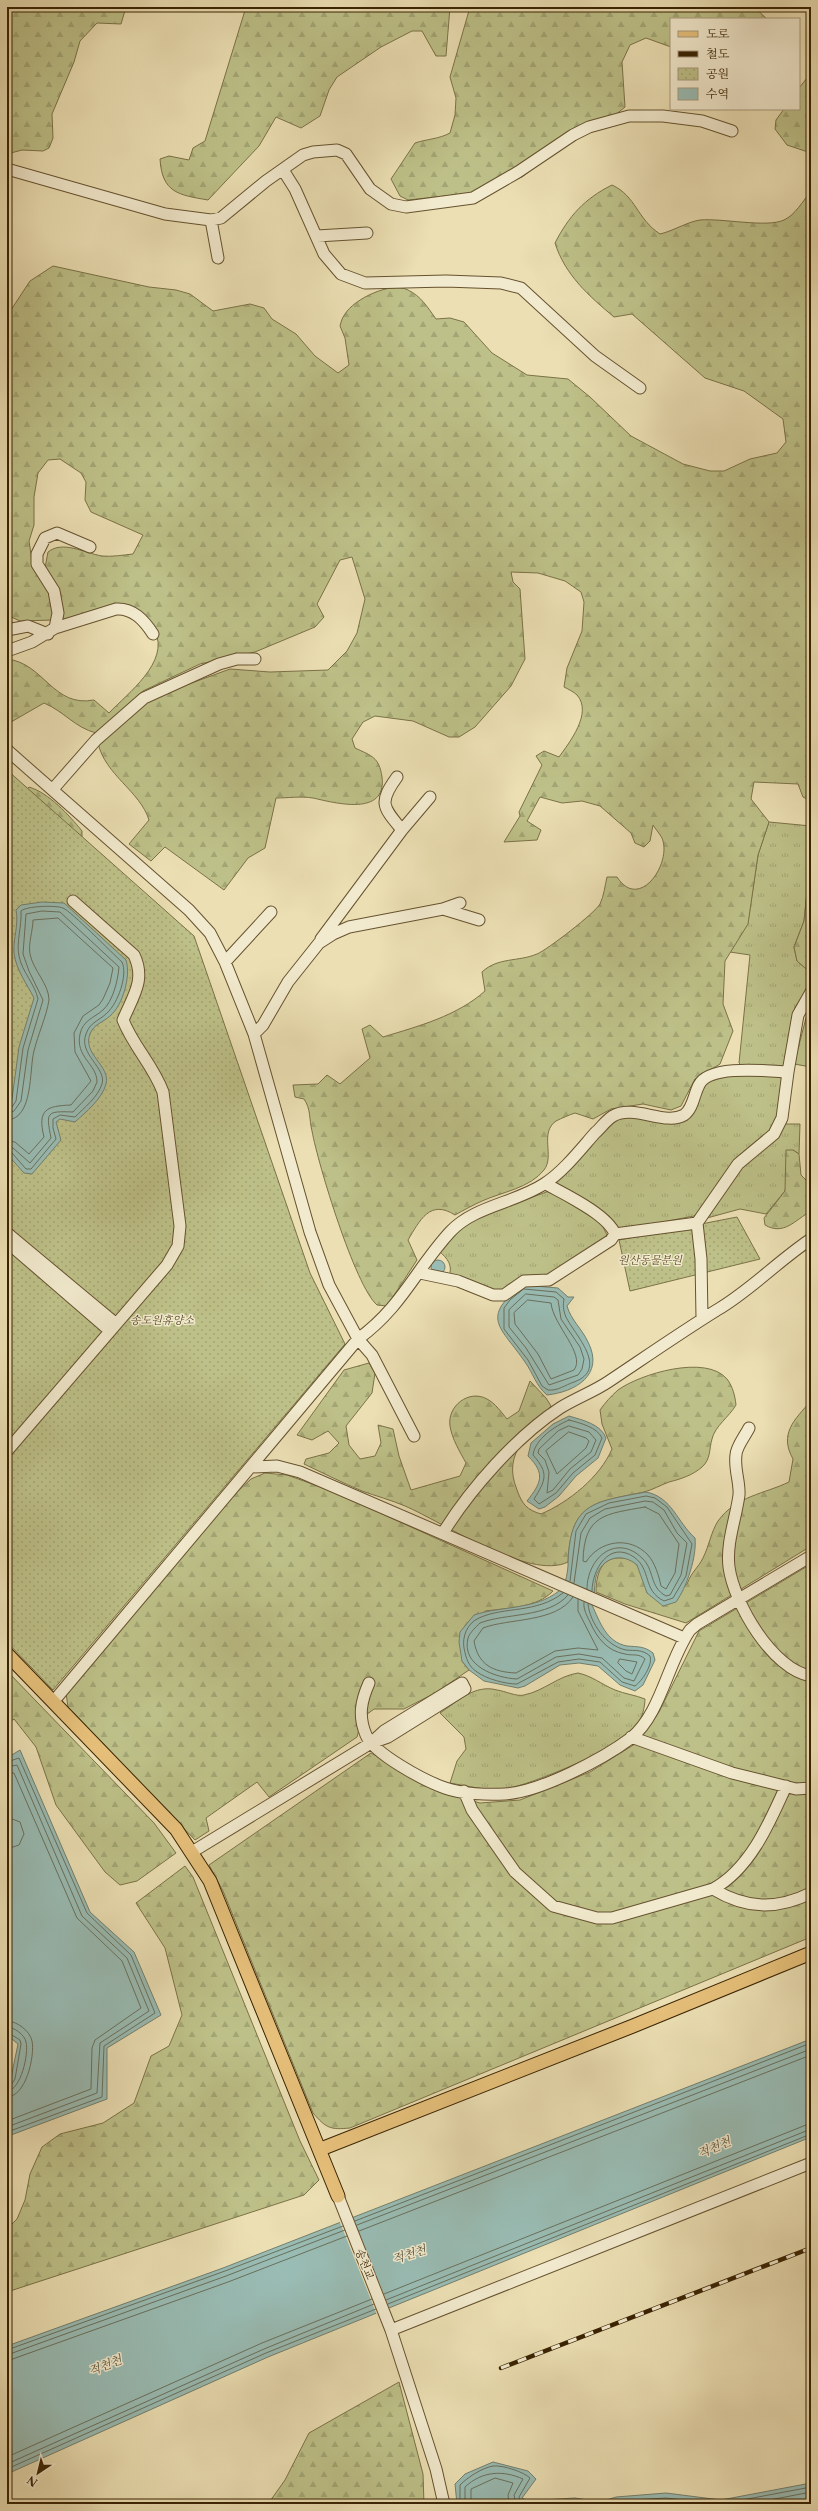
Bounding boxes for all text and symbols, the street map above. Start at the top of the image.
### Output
legend [670,18,800,110]
text: 도로 [706,26,730,41]
text: 철도 [706,46,730,61]
text: 공원 [706,66,729,81]
text: 수역 [706,86,729,101]
park label: 원산동물분원 [618,1253,683,1267]
park label: 송도원휴양소 [130,1313,194,1327]
water label: 적천천 [695,2133,734,2161]
water label: 적천천 [390,2241,429,2266]
street label: 송천교 [353,2247,378,2282]
water label: 적천천 [86,2351,125,2378]
north arrow [18,2453,58,2493]
text: N [24,2472,40,2490]

